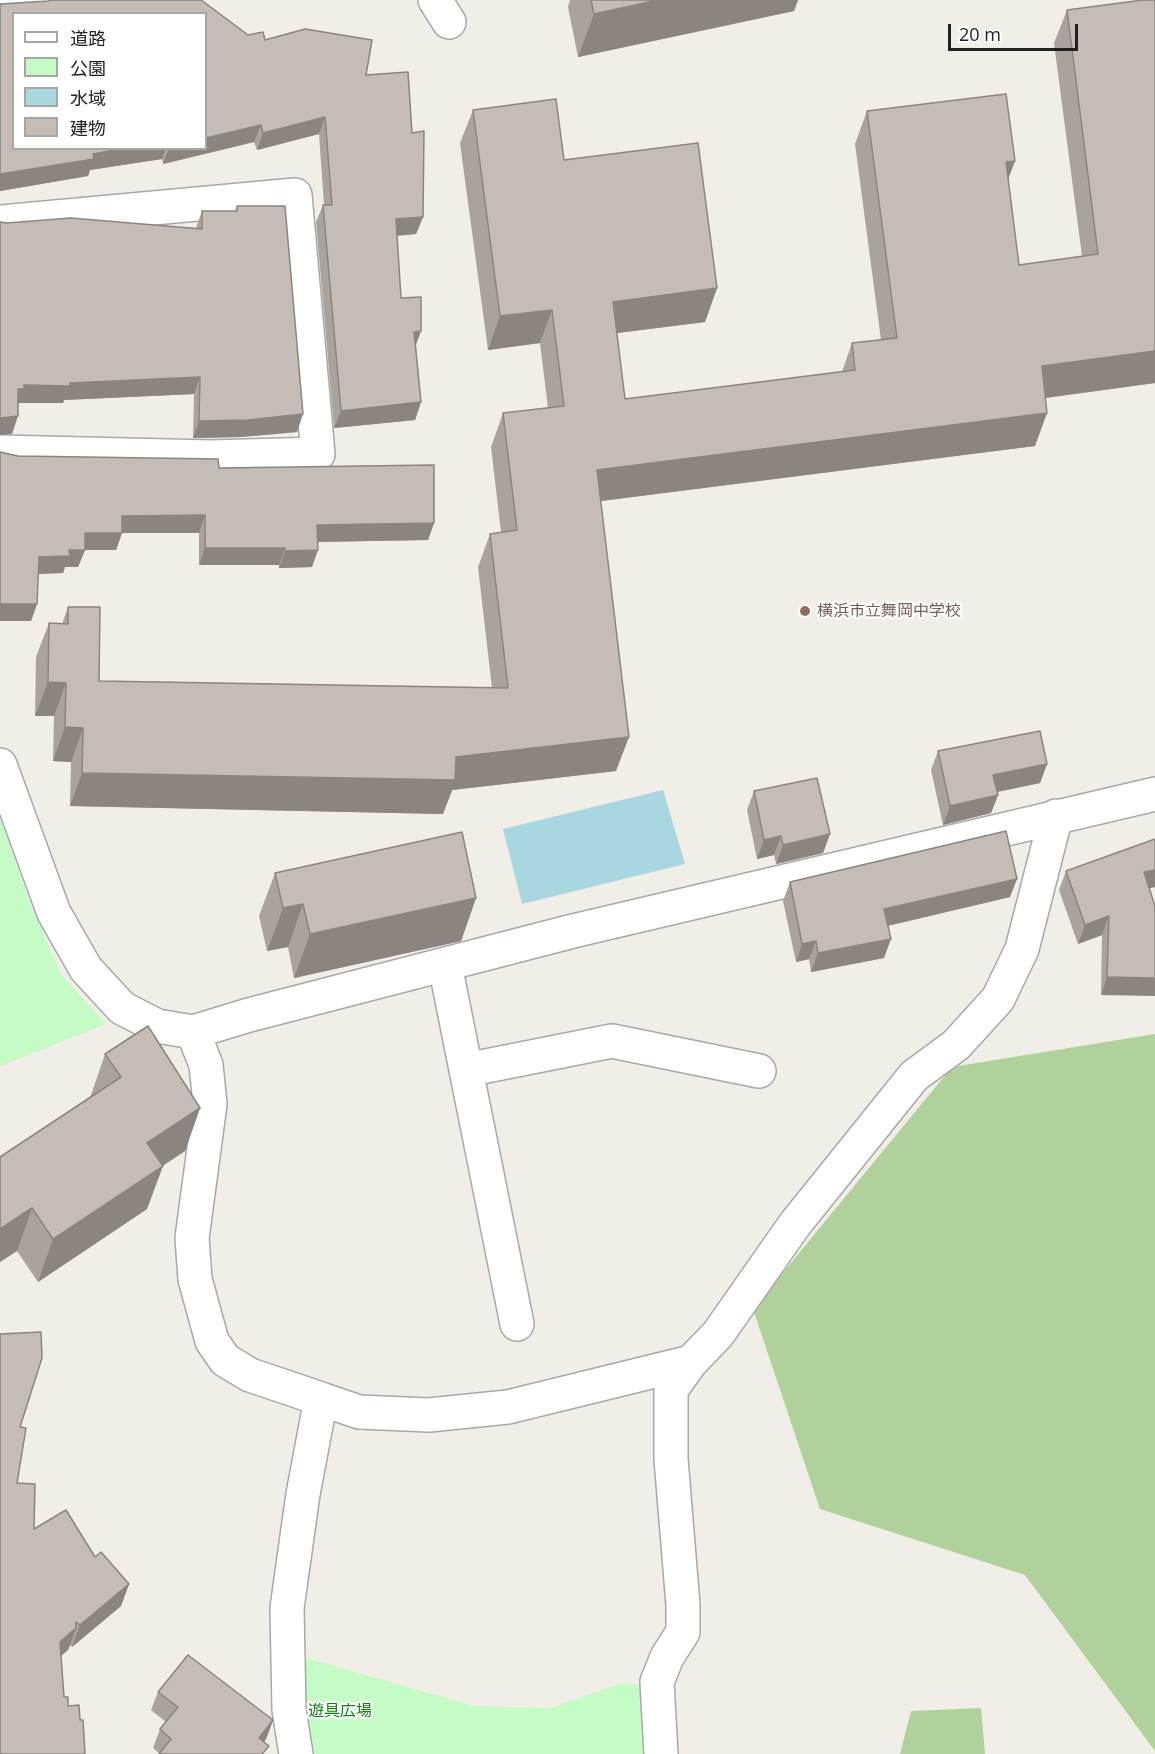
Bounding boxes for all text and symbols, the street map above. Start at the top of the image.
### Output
legend [12,12,207,150]
scale bar [951,12,1082,50]
text: 20 m [959,22,1001,46]
text: 道路 [70,26,106,50]
text: 公園 [70,56,106,80]
text: 水域 [70,86,106,110]
text: 建物 [70,116,106,140]
place label: 横浜市立舞岡中学校 [817,601,961,621]
marker: 横浜市立舞岡中学校 [798,604,812,618]
park label: 遊具広場 [308,1701,372,1721]

